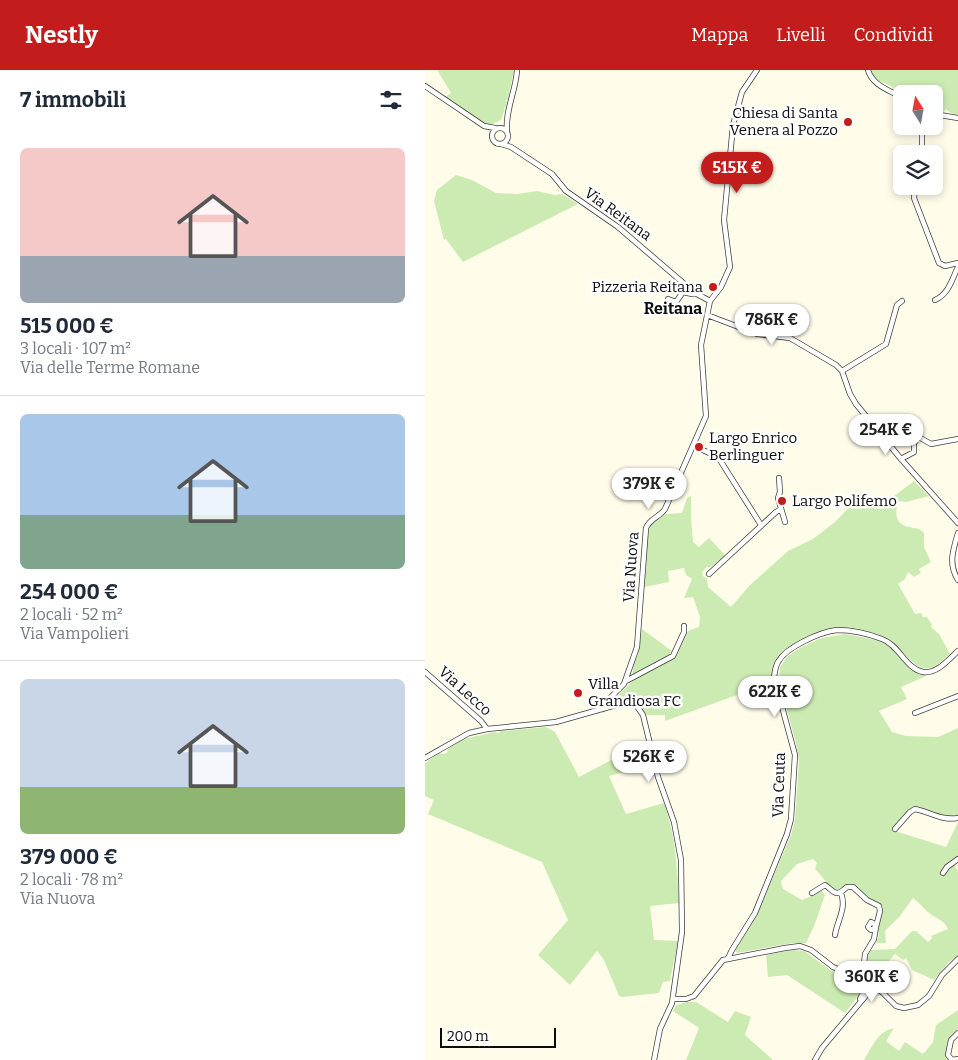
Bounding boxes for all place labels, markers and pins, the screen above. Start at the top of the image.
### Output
place label: Chiesa di Santa Venera al Pozzo [730,104,838,139]
marker: Chiesa di Santa Venera al Pozzo [842,116,854,128]
pin: 515K € [696,152,778,194]
place label: Pizzeria Reitana [592,278,703,296]
marker: Pizzeria Reitana [707,281,719,293]
pin: 786K € [731,304,813,346]
pin: 254K € [845,414,927,456]
place label: Largo Enrico Berlinguer [709,429,797,464]
marker: Largo Enrico Berlinguer [693,441,705,453]
pin: 379K € [608,468,690,510]
place label: Largo Polifemo [792,492,897,510]
marker: Largo Polifemo [776,495,788,507]
place label: Villa Grandiosa FC [588,675,681,710]
pin: 622K € [734,676,816,718]
marker: Villa Grandiosa FC [572,687,584,699]
pin: 526K € [608,740,690,783]
pin: 360K € [831,960,913,1003]

